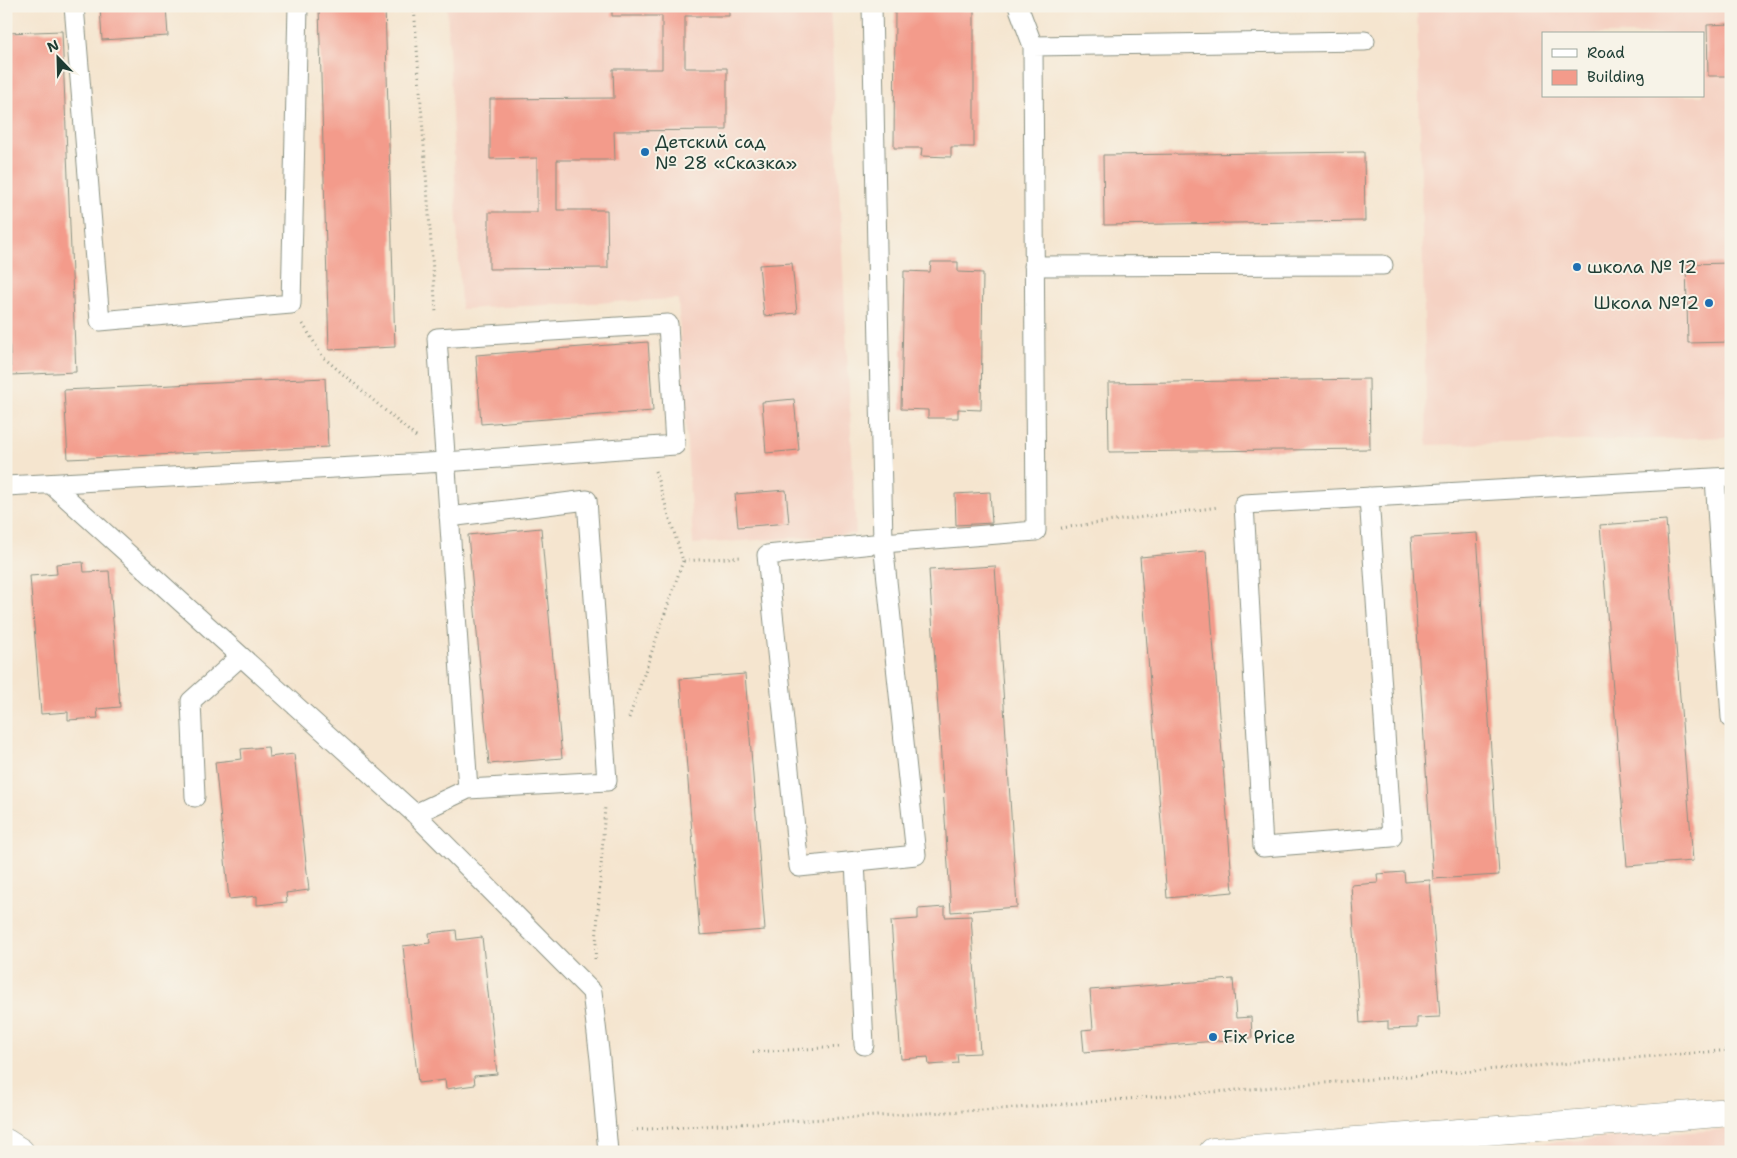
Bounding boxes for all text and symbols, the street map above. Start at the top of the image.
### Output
north arrow [32,32,82,82]
legend [1542,32,1704,98]
text: N [44,36,62,56]
text: Road [1587,43,1625,63]
text: Building [1587,67,1644,87]
place label: Детский сад № 28 «Сказка» [655,130,797,175]
marker: Детский сад № 28 «Сказка» [639,146,651,158]
place label: школа № 12 [1587,255,1697,279]
marker: школа № 12 [1571,261,1583,273]
place label: Школа №12 [1594,291,1699,315]
marker: Школа №12 [1703,297,1715,309]
place label: Fix Price [1223,1025,1295,1049]
marker: Fix Price [1207,1031,1219,1043]

